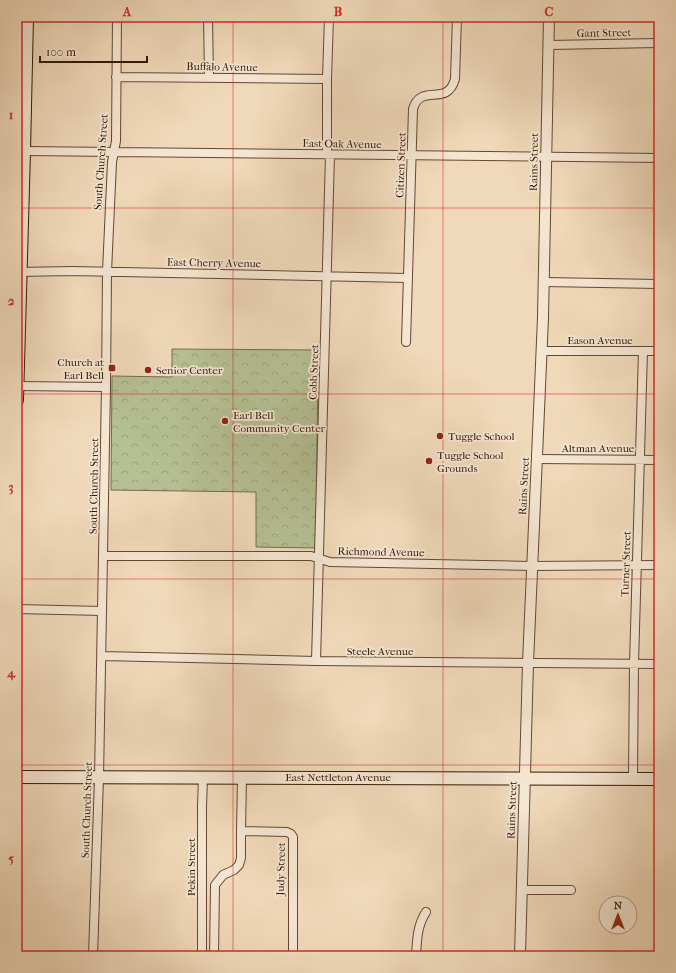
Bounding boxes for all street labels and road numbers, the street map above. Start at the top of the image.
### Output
street label: Gant Street [577,26,631,40]
street label: Buffalo Avenue [186,60,258,74]
street label: South Church Street [91,113,111,211]
street label: Citizen Street [393,132,409,198]
street label: Rains Street [527,133,541,191]
street label: East Oak Avenue [302,137,382,151]
street label: East Cherry Avenue [167,256,262,270]
street label: Eason Avenue [567,334,633,347]
street label: Cobb Street [307,344,321,400]
street label: South Church Street [87,438,101,534]
street label: Altman Avenue [561,442,635,455]
street label: Rains Street [516,456,532,515]
street label: Turner Street [618,531,634,597]
street label: Richmond Avenue [337,545,425,559]
street label: Steele Avenue [347,645,414,658]
street label: South Church Street [79,761,95,858]
street label: East Nettleton Avenue [285,771,391,784]
street label: Rains Street [504,781,520,839]
street label: Pekin Street [185,838,198,896]
street label: Judy Street [274,842,288,897]

